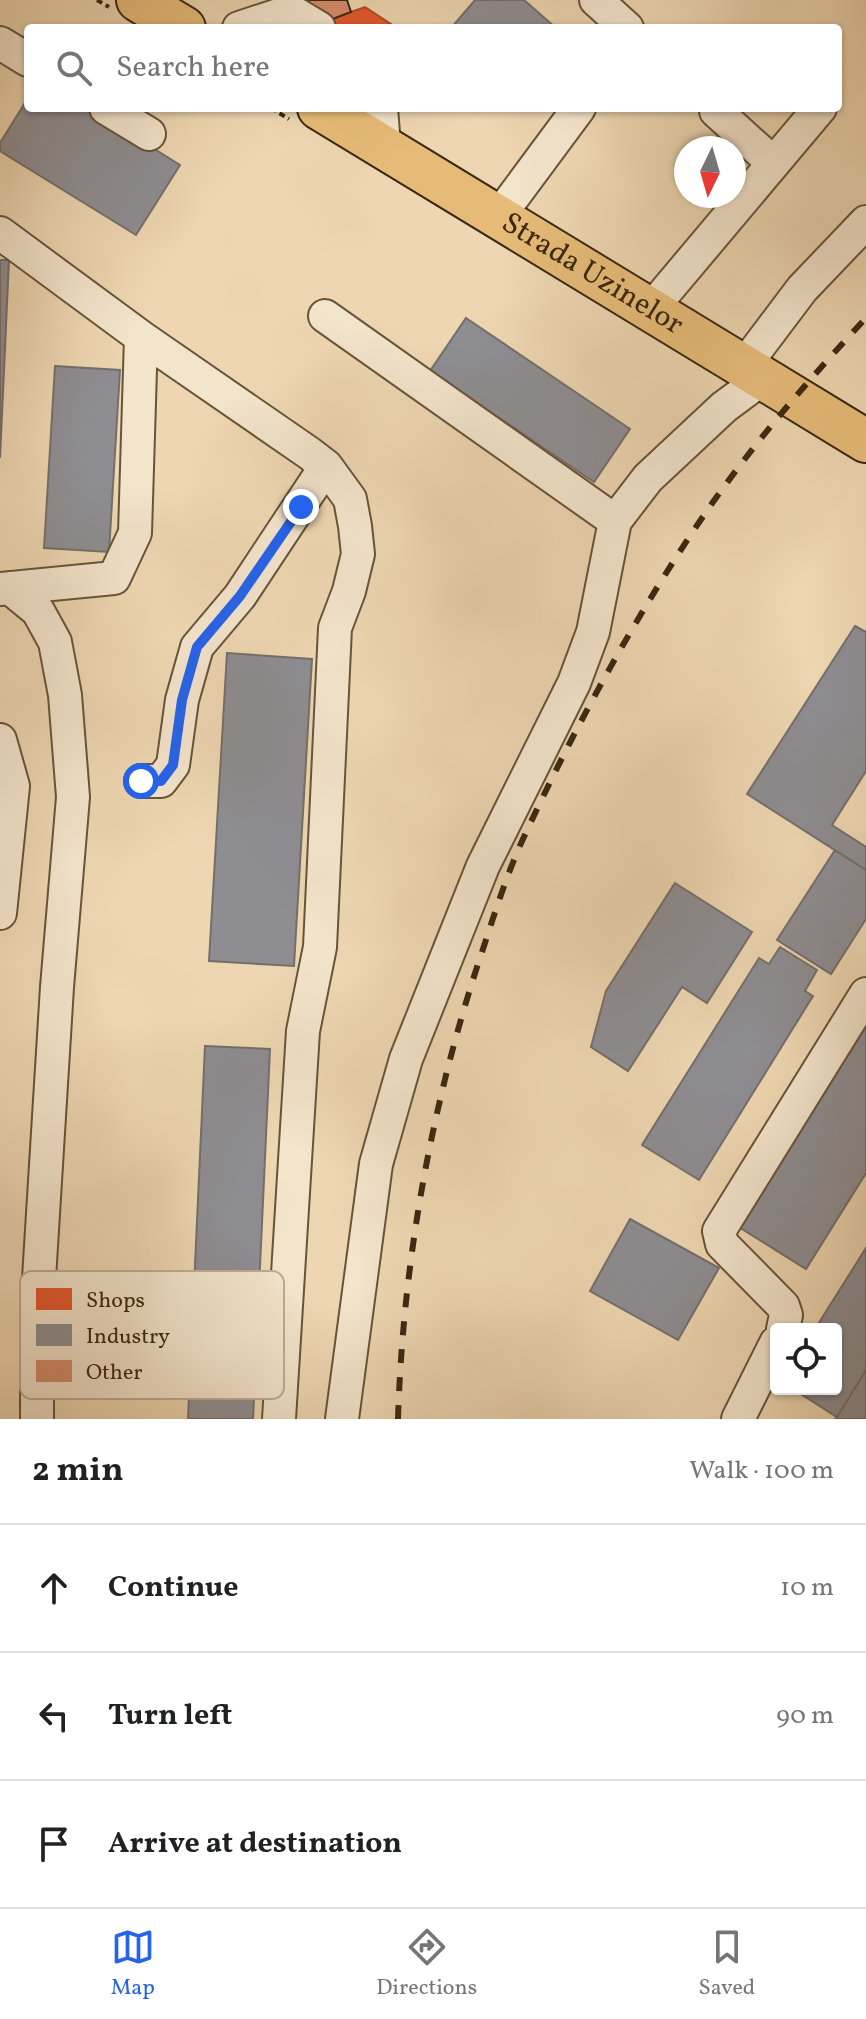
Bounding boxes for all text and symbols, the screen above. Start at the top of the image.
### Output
search box [24,24,842,112]
icon: search [52,46,96,90]
text: Search here [116,47,270,89]
north arrow [674,136,746,208]
street label: Strada Uzinelor [493,203,691,346]
route end [283,489,319,525]
route start [123,763,159,799]
legend [20,1271,284,1399]
text: Shops [86,1286,145,1317]
text: Industry [86,1322,170,1353]
map controls [770,1323,842,1395]
button: locate [770,1323,842,1395]
text: Other [86,1358,143,1389]
text: 2 min [32,1448,124,1495]
text: Walk · 100 m [689,1453,834,1489]
icon: ahead [32,1566,76,1610]
text: Continue [108,1567,239,1609]
text: 10 m [780,1570,834,1606]
icon: left [32,1694,76,1738]
text: Turn left [108,1695,232,1737]
text: 90 m [776,1698,834,1734]
icon: arrive [32,1822,76,1866]
text: Arrive at destination [108,1823,402,1865]
tab: Map [111,1925,155,2004]
tab: Directions [376,1925,477,2004]
tab: Saved [699,1925,755,2004]

